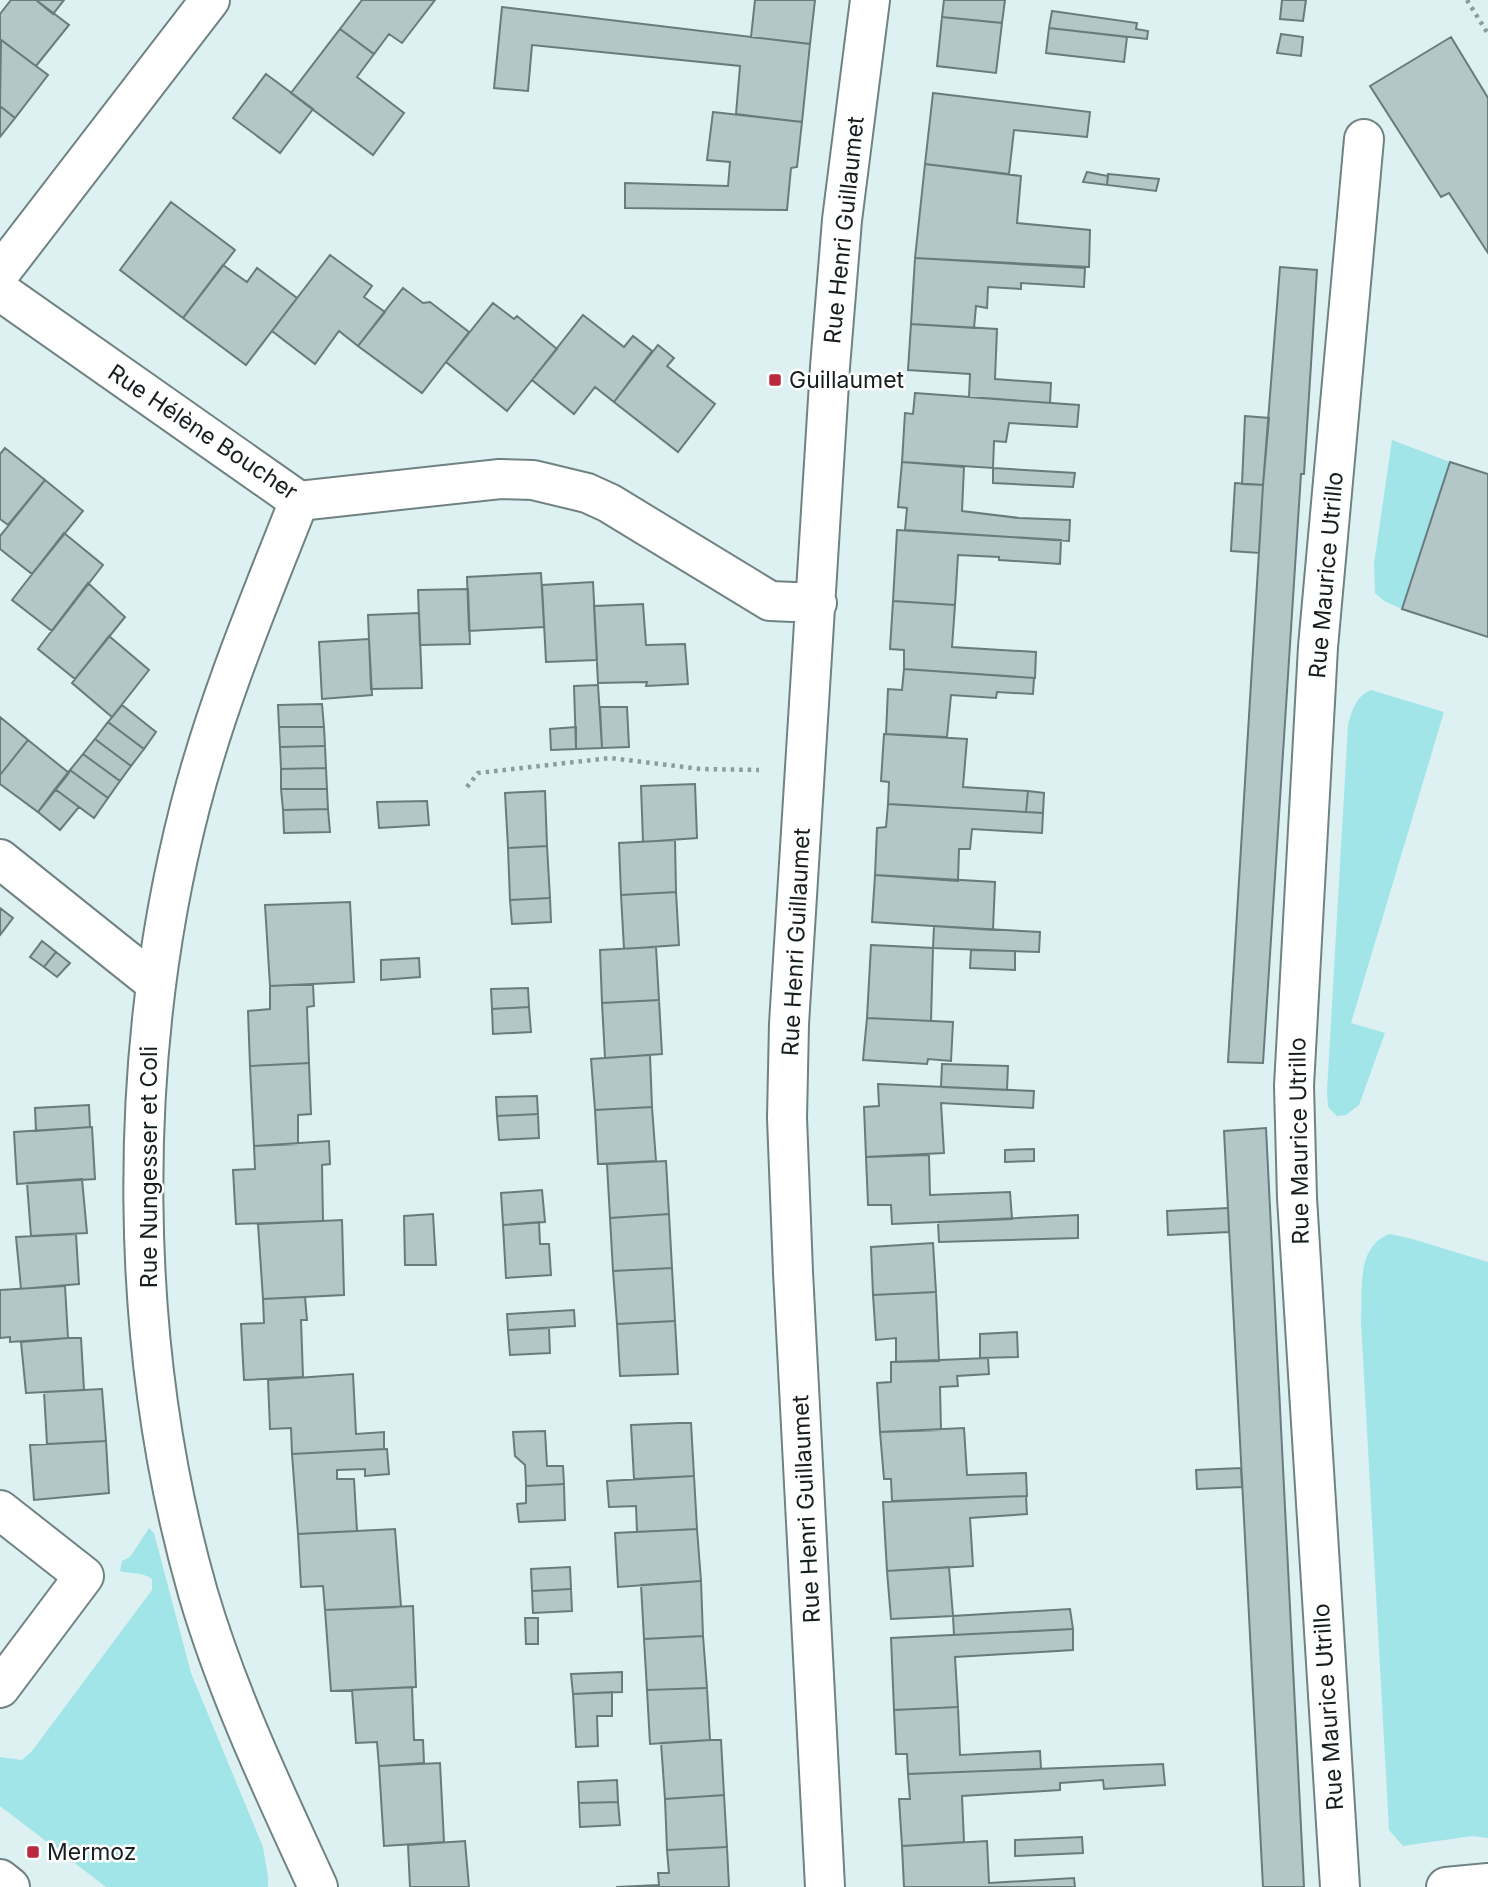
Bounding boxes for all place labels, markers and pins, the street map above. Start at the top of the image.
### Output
place label: Guillaumet [789,366,905,394]
marker: Guillaumet [767,372,783,388]
place label: Mermoz [47,1838,137,1866]
marker: Mermoz [25,1844,41,1860]

